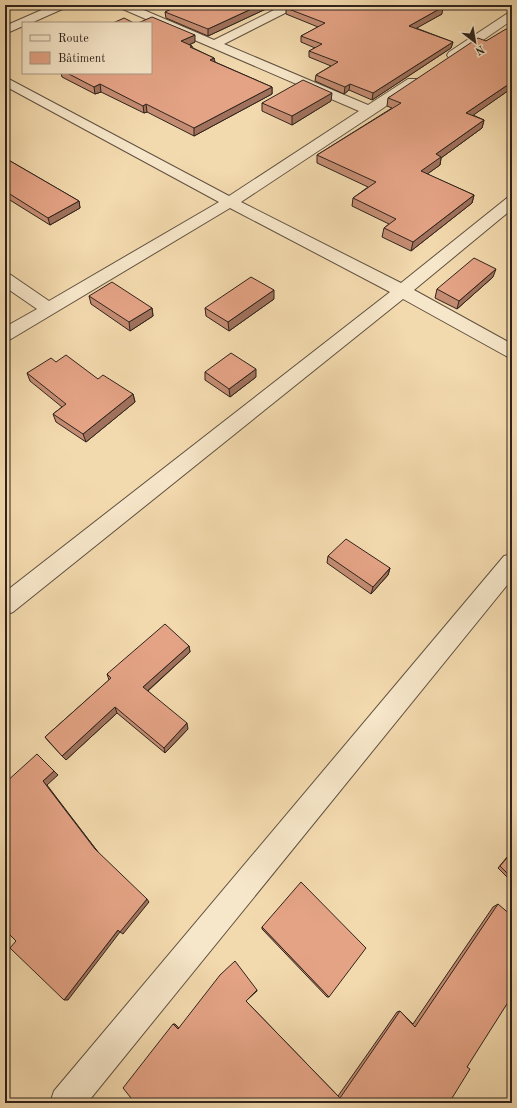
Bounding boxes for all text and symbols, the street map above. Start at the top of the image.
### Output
legend [22,22,152,74]
north arrow [455,22,495,62]
text: Route [58,33,89,45]
text: N [472,42,486,56]
text: Bâtiment [58,53,105,65]

